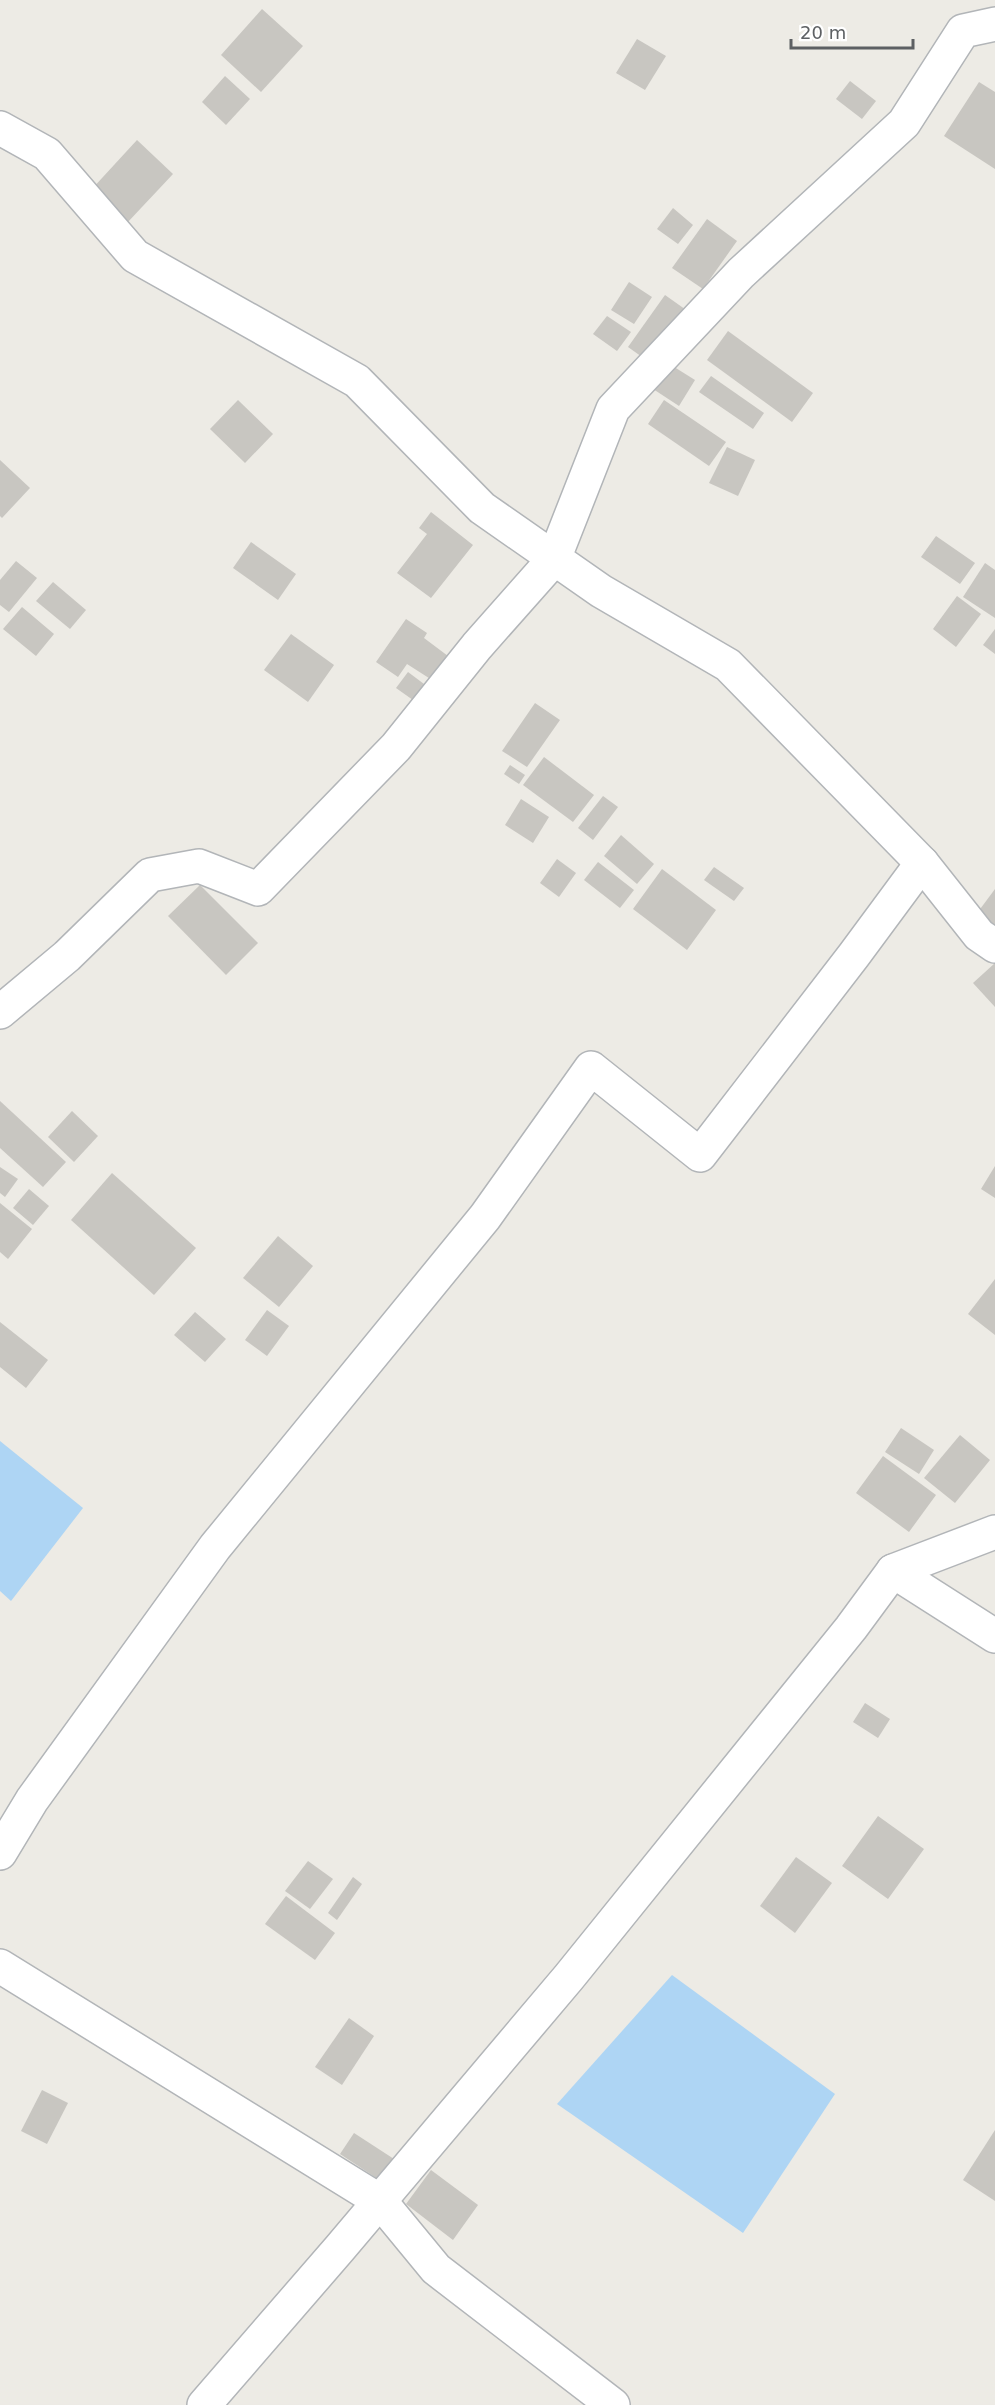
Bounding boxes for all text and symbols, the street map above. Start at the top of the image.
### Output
scale bar [791,12,912,50]
text: 20 m [800,22,846,43]

